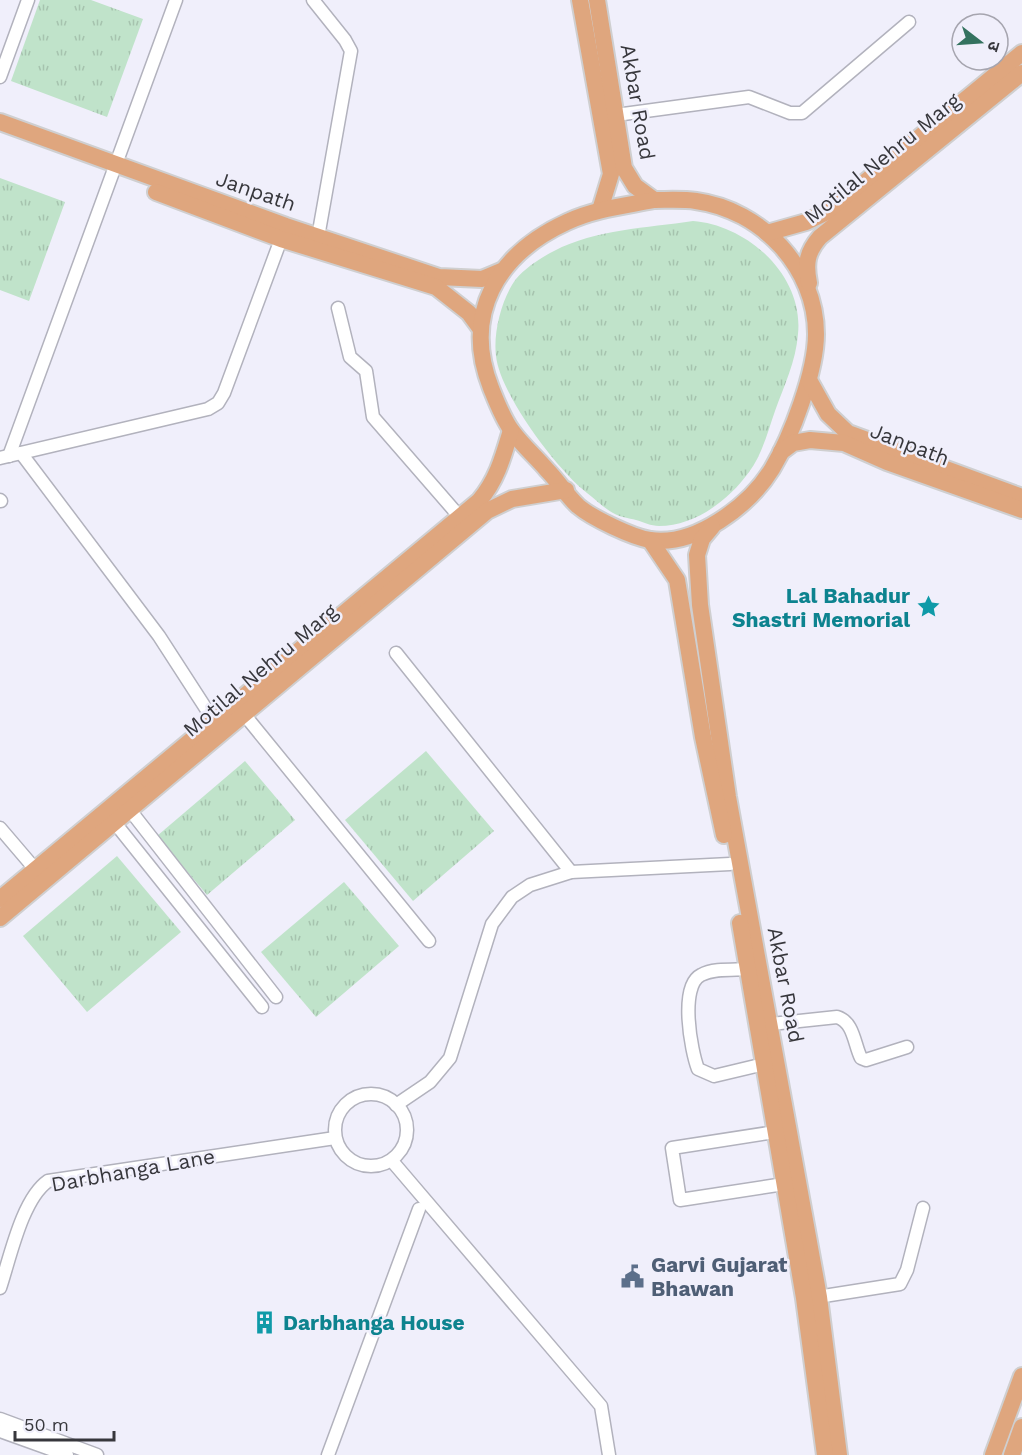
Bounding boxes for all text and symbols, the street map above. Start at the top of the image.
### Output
north arrow [950,12,1010,72]
text: उ [983,39,1004,54]
street label: Akbar Road [616,42,660,162]
street label: Motilal Nehru Marg [799,87,966,229]
street label: Janpath [213,166,299,216]
street label: Janpath [867,417,953,471]
place label: Lal Bahadur Shastri Memorial [732,583,910,632]
place icon: Lal Bahadur Shastri Memorial [915,594,941,620]
street label: Motilal Nehru Marg [178,598,343,742]
street label: Akbar Road [763,925,809,1045]
street label: Darbhanga Lane [49,1143,217,1197]
place label: Garvi Gujarat Bhawan [651,1252,788,1301]
public building icon: Garvi Gujarat Bhawan [620,1263,646,1289]
building icon: Darbhanga House [252,1309,278,1335]
place label: Darbhanga House [283,1310,465,1335]
scale bar [15,1404,114,1442]
text: 50 m [24,1414,69,1435]

